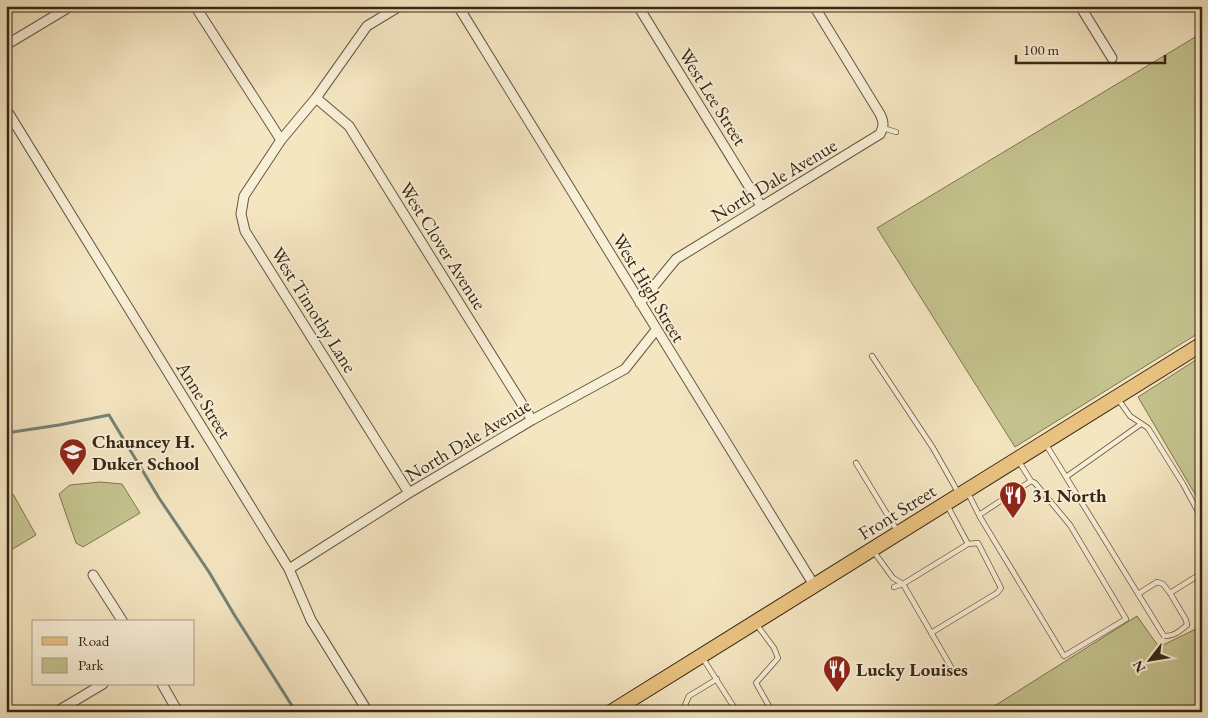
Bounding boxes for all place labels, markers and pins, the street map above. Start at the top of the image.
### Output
place label: Chauncey H. Duker School [92,429,200,476]
school or university icon: Chauncey H. Duker School [58,437,88,476]
restaurant icon: 31 North [998,480,1028,519]
place label: 31 North [1032,483,1107,508]
restaurant icon: Lucky Louises [822,654,852,693]
place label: Lucky Louises [856,657,968,682]

